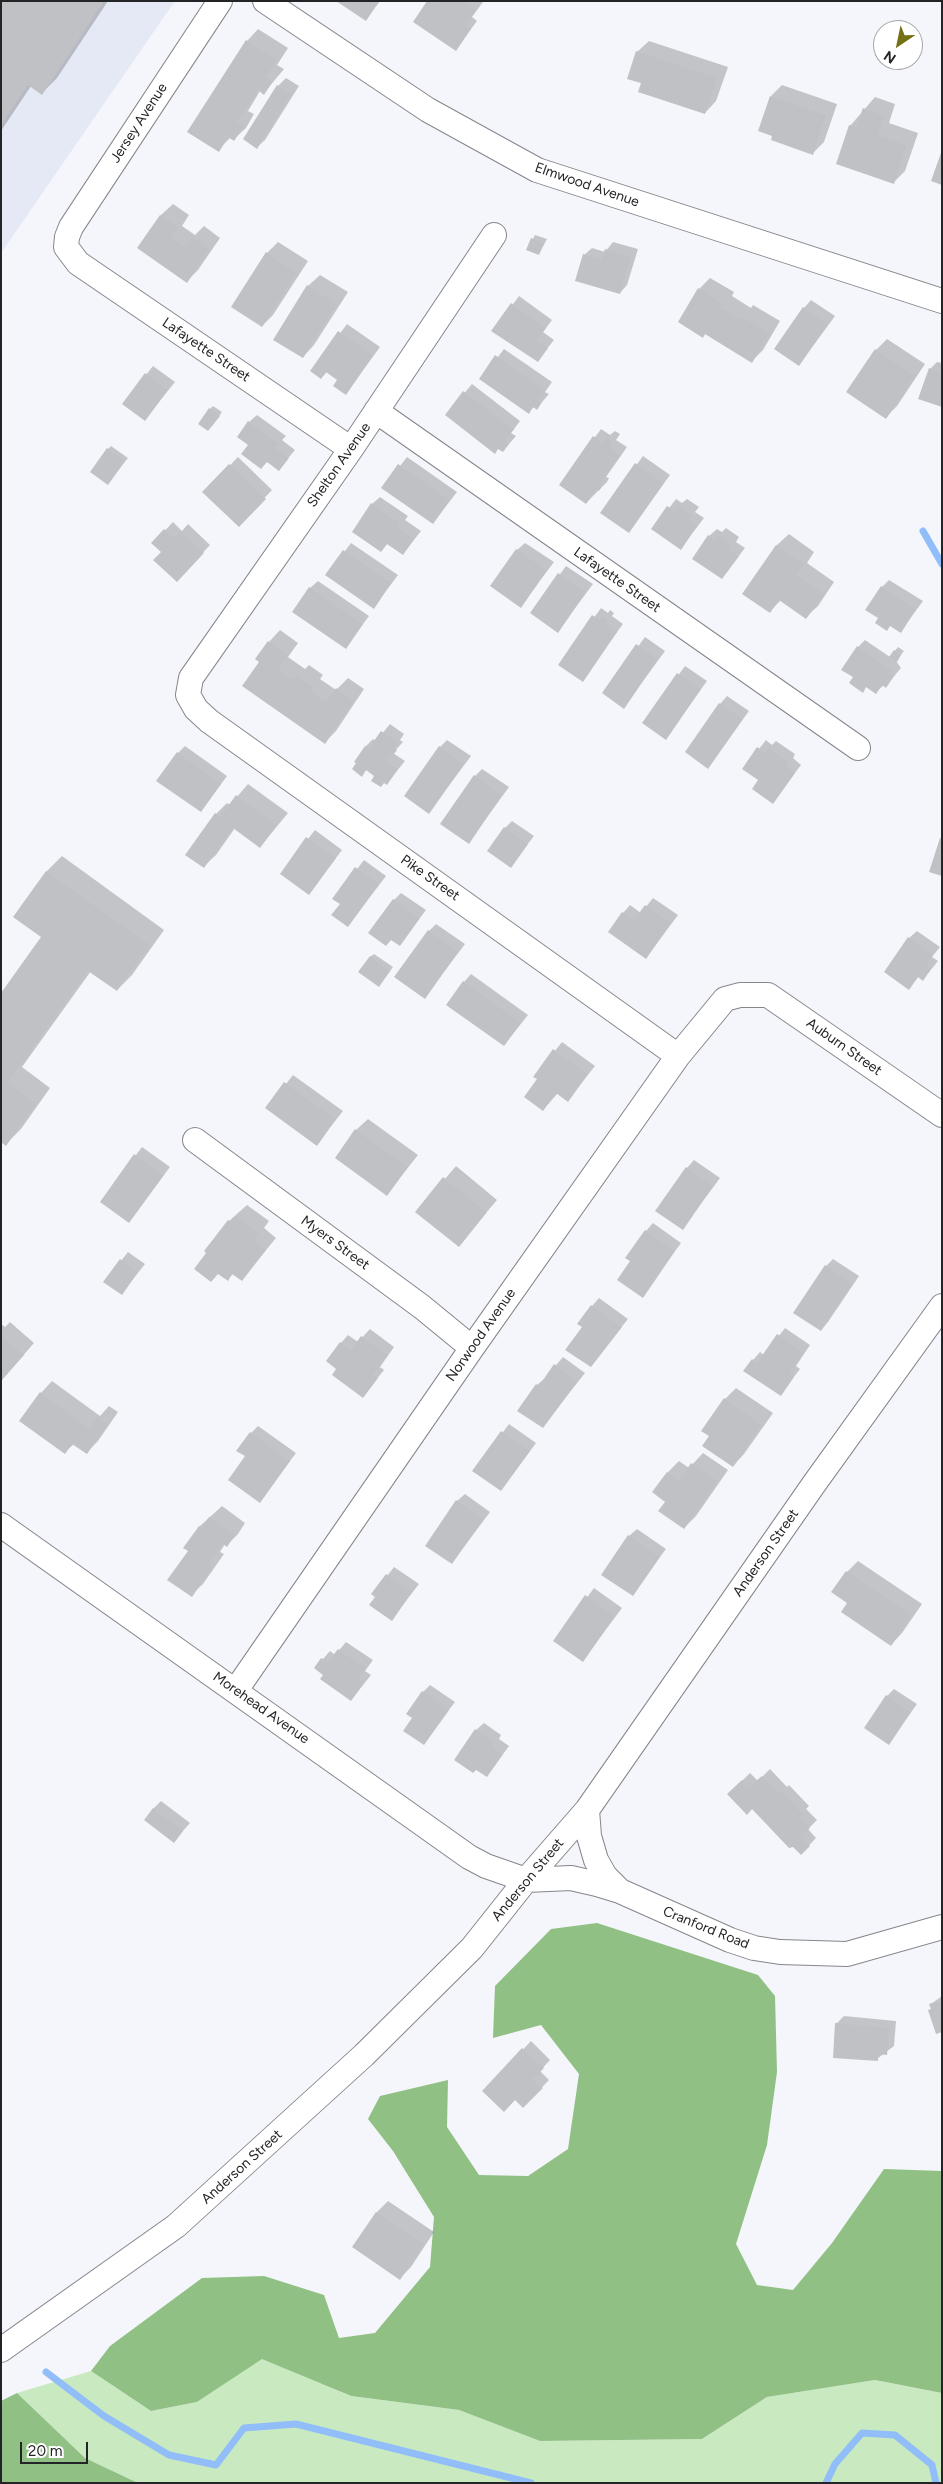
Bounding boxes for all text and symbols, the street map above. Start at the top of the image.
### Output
north arrow [873,20,923,70]
text: N [881,47,899,67]
street label: Jersey Avenue [107,80,171,166]
street label: Elmwood Avenue [533,159,641,211]
street label: Lafayette Street [159,314,253,386]
street label: Shelton Avenue [304,420,374,510]
street label: Lafayette Street [570,544,664,616]
street label: Pike Street [397,852,463,904]
street label: Auburn Street [803,1015,885,1079]
street label: Myers Street [297,1213,373,1273]
street label: Norwood Avenue [443,1285,519,1385]
street label: Anderson Street [730,1506,802,1600]
street label: Morehead Avenue [210,1668,312,1748]
street label: Anderson Street [488,1835,568,1925]
street label: Cranford Road [660,1903,752,1953]
street label: Anderson Street [198,2126,286,2208]
scale bar [22,2432,90,2464]
text: 20 m [28,2442,62,2460]

